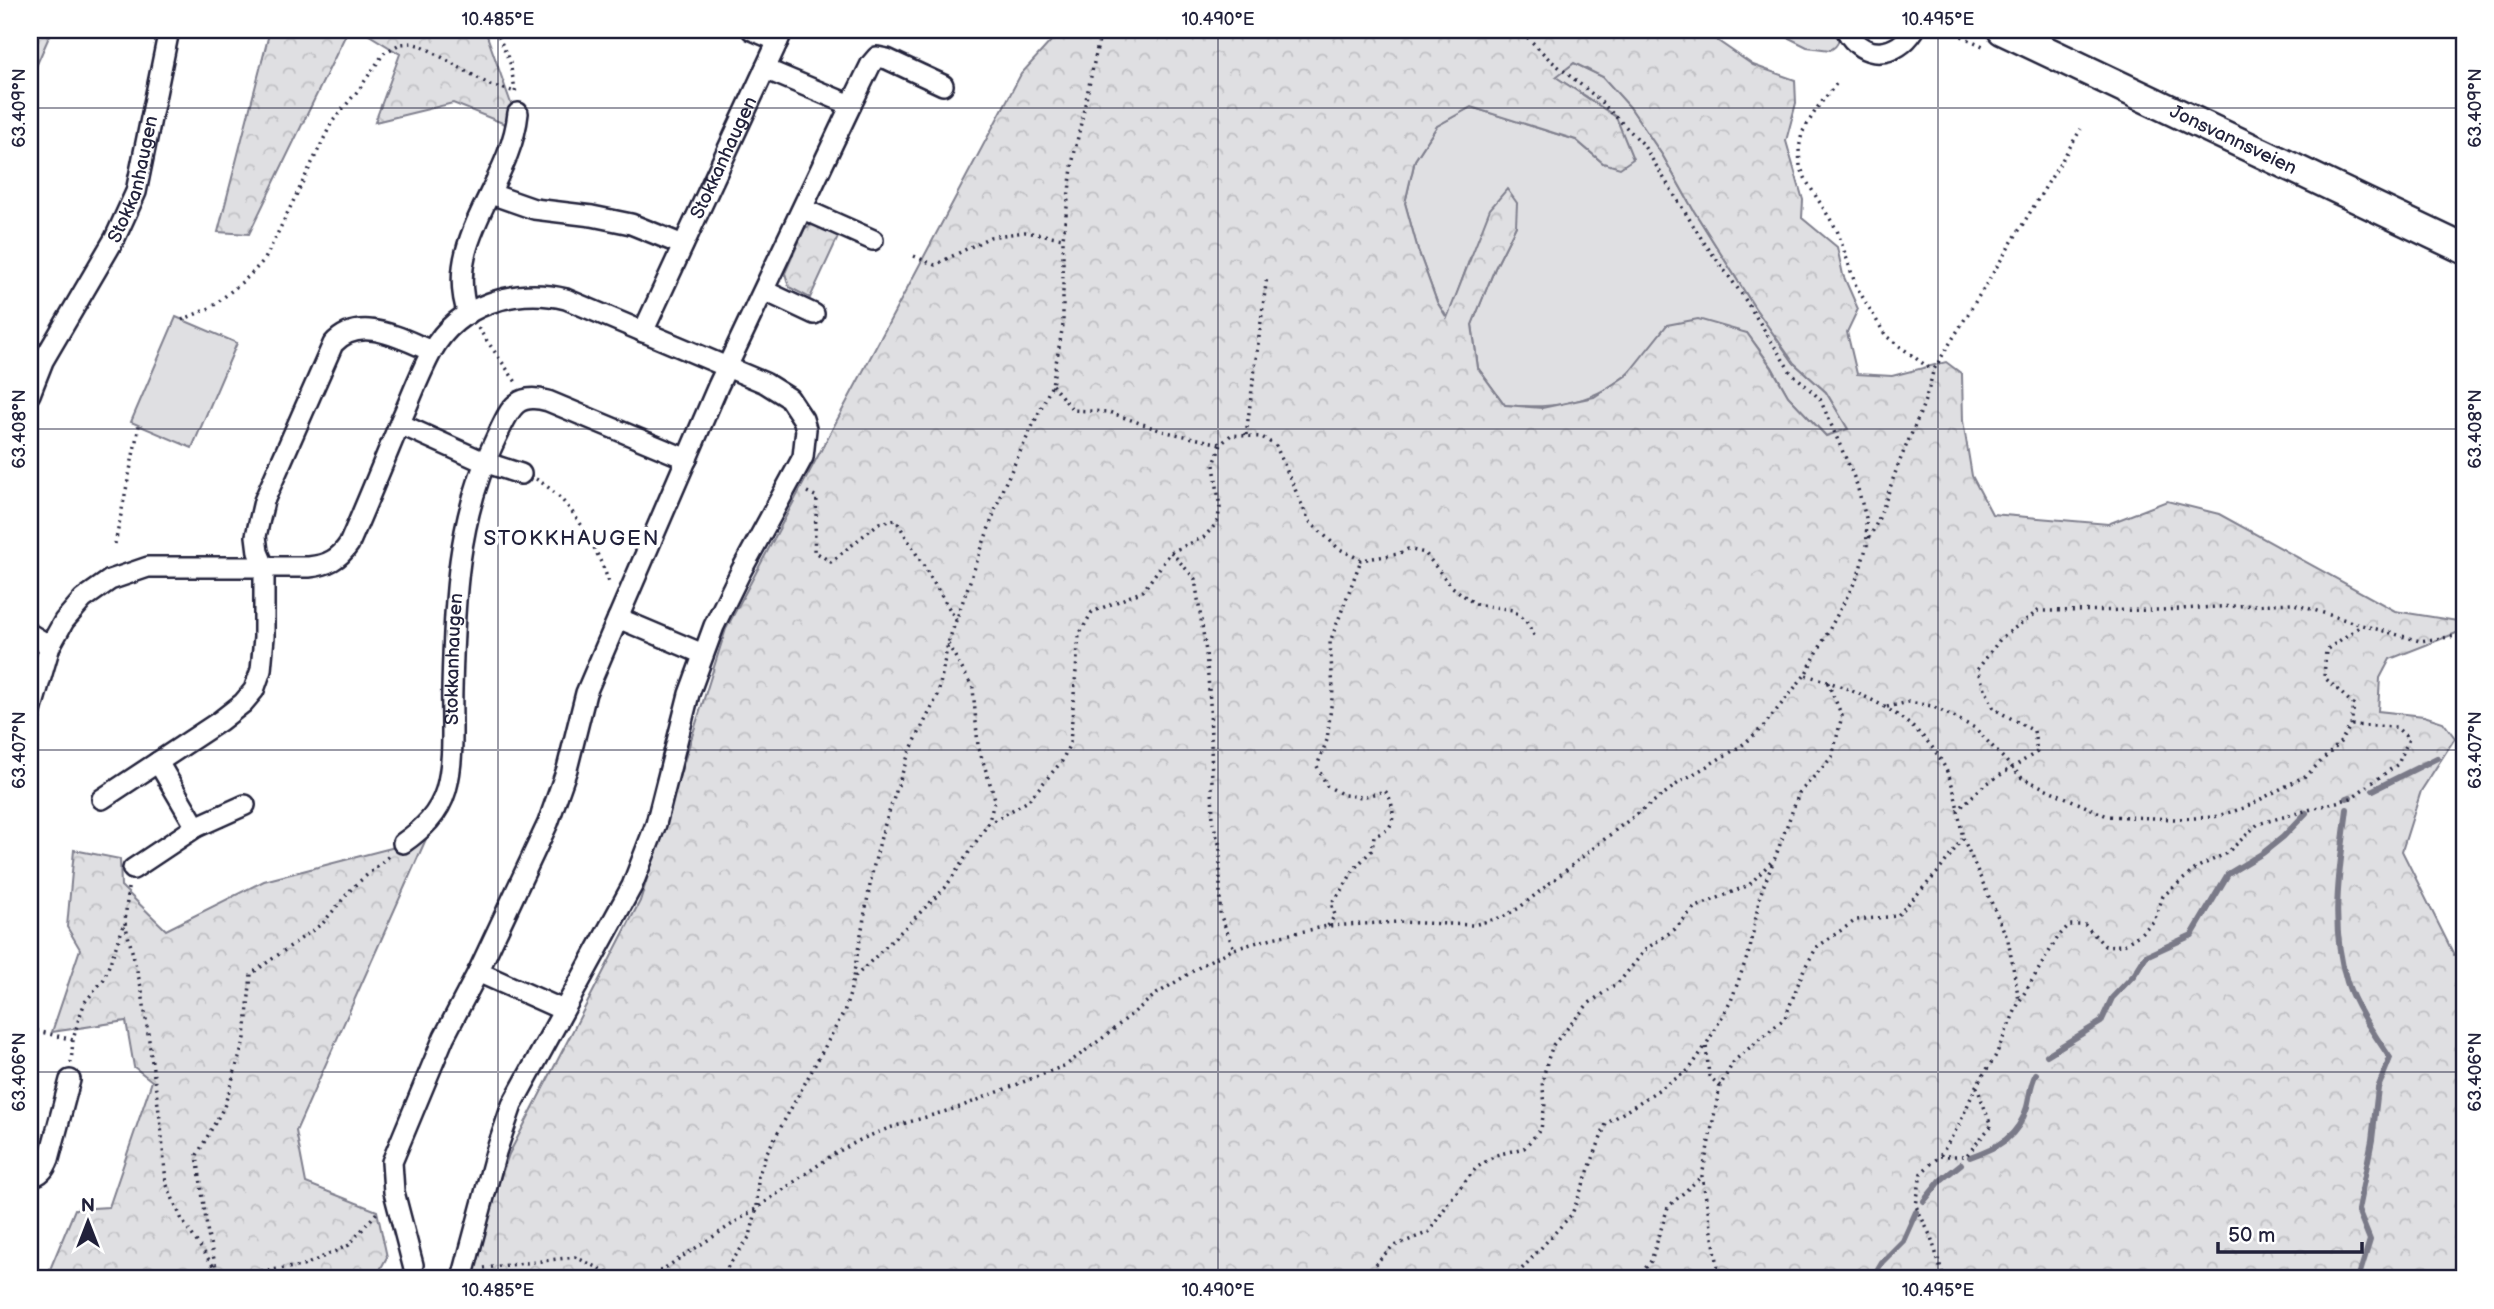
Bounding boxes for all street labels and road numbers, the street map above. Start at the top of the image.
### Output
street label: Stokkanhaugen [686,93,762,223]
street label: Jonsvannsveien [2166,100,2300,180]
street label: Stokkanhaugen [103,114,163,247]
street label: Stokkanhaugen [440,592,468,725]

